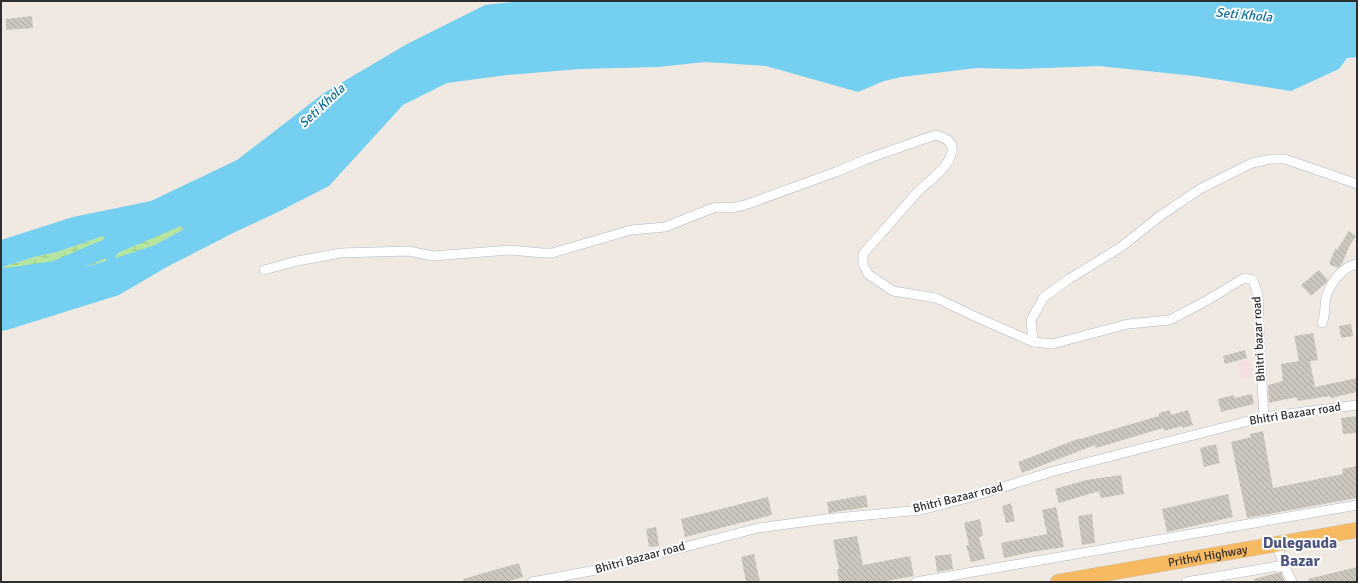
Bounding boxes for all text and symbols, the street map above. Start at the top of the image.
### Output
water label: Seti Khola [1215,5,1273,25]
water label: Seti Khola [296,81,349,131]
street label: Bhitri bazar road [1249,296,1269,382]
street label: Bhitri Bazaar road [1248,399,1342,429]
street label: Bhitri Bazaar road [911,480,1005,516]
district label: Dulegauda Bazar [1263,533,1337,571]
street label: Bhitri Bazaar road [593,539,687,577]
street label: Prithvi Highway [1167,542,1249,570]

